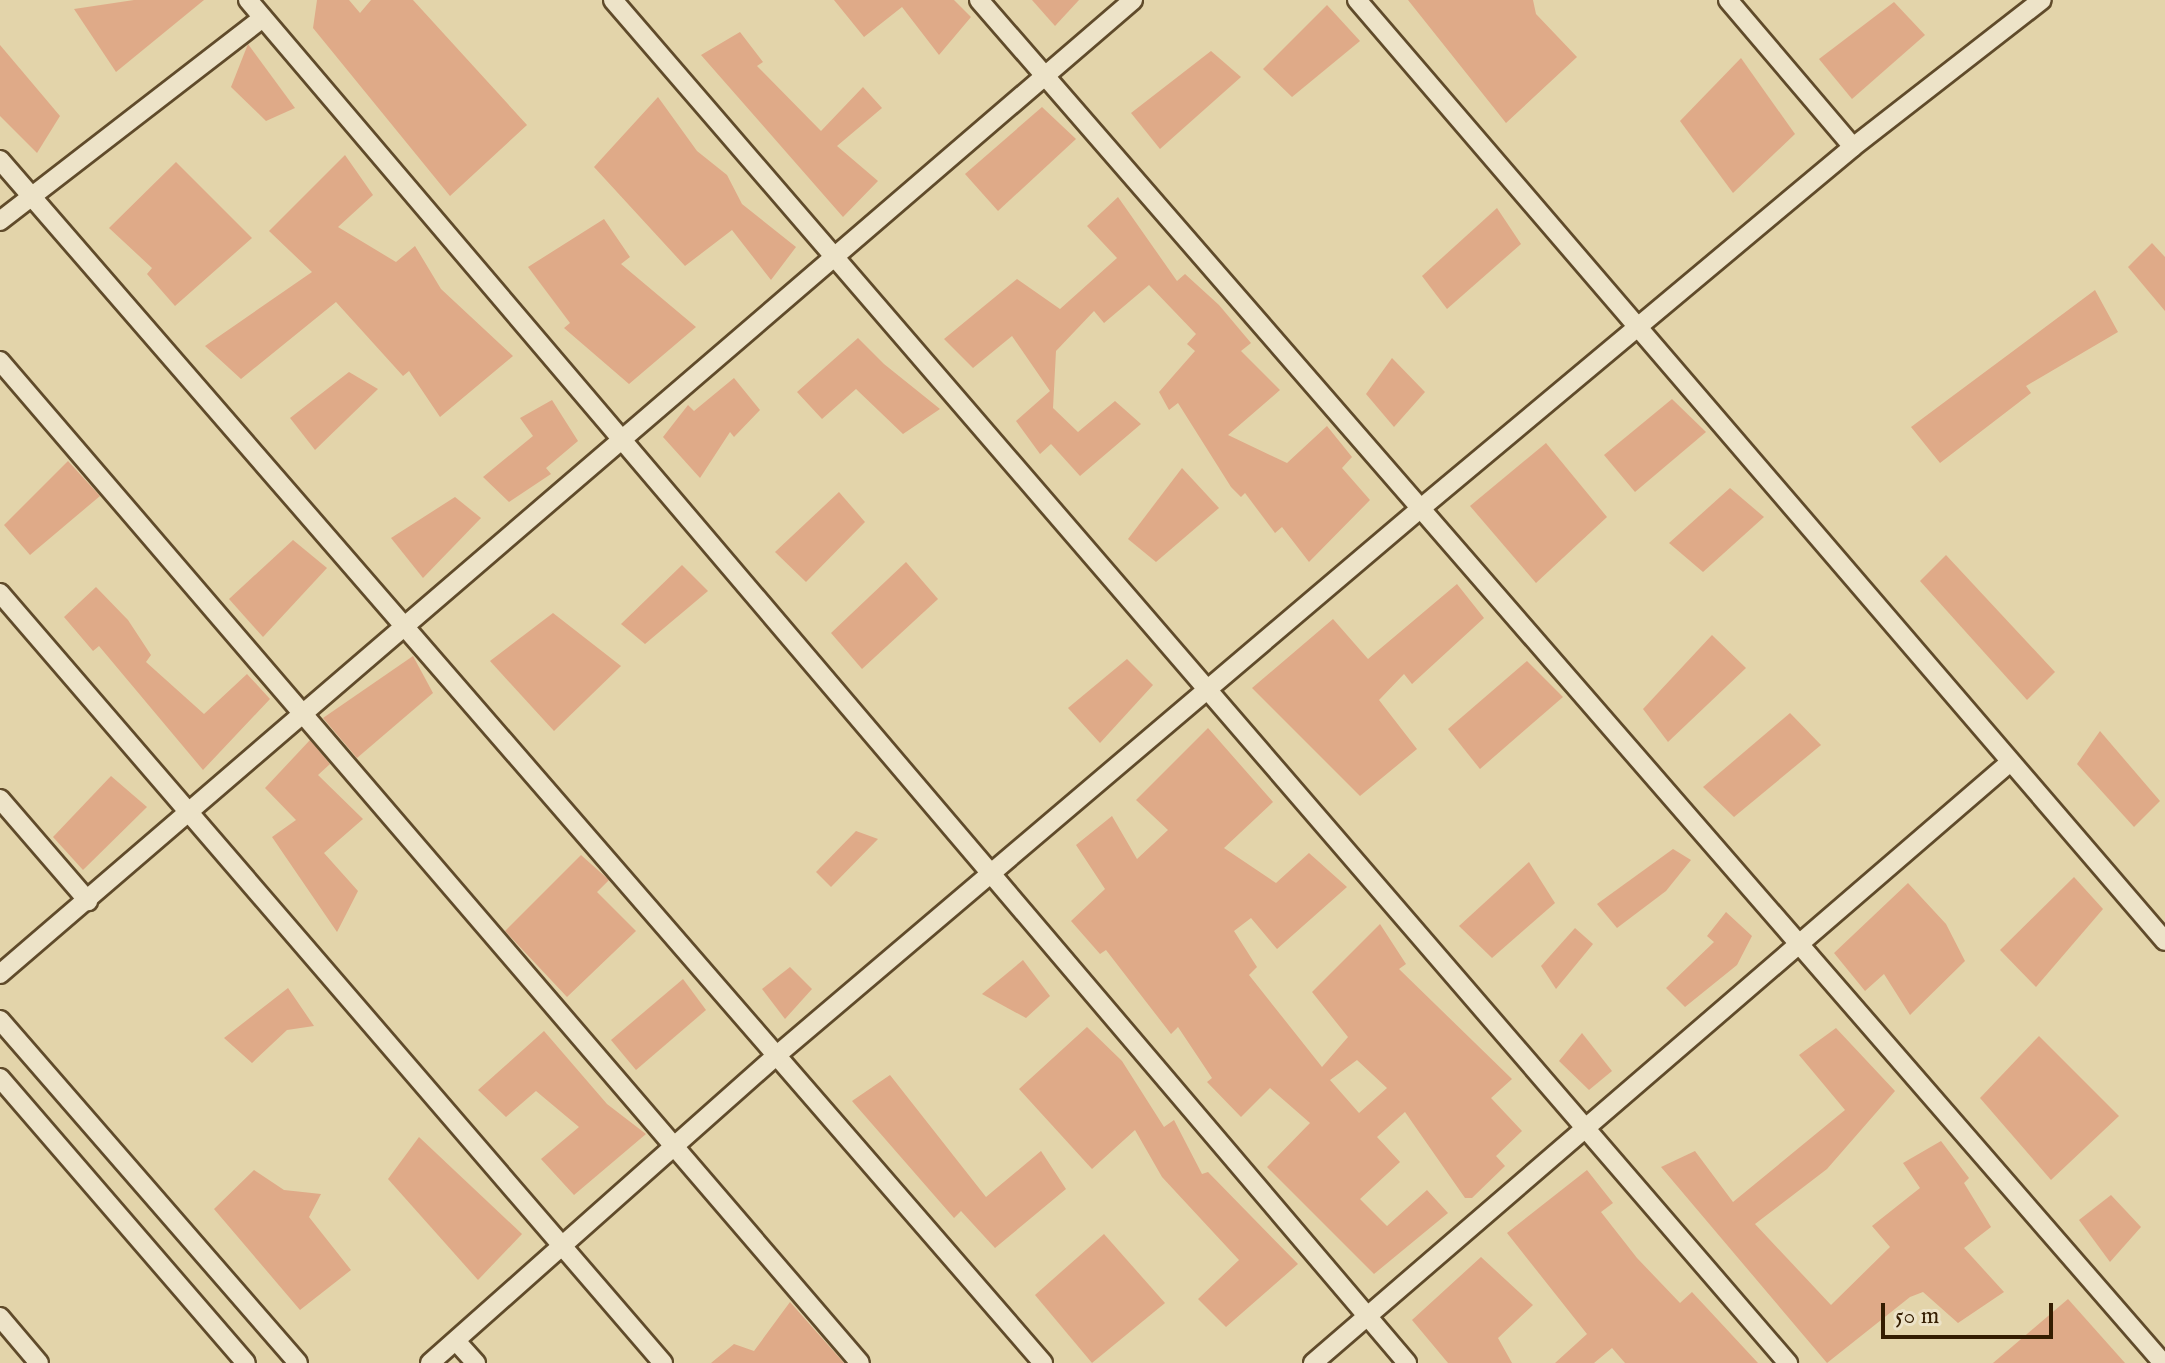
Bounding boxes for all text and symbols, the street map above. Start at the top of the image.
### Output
scale bar [1885,1287,2057,1337]
text: 50 m [1895,1301,1939,1332]

